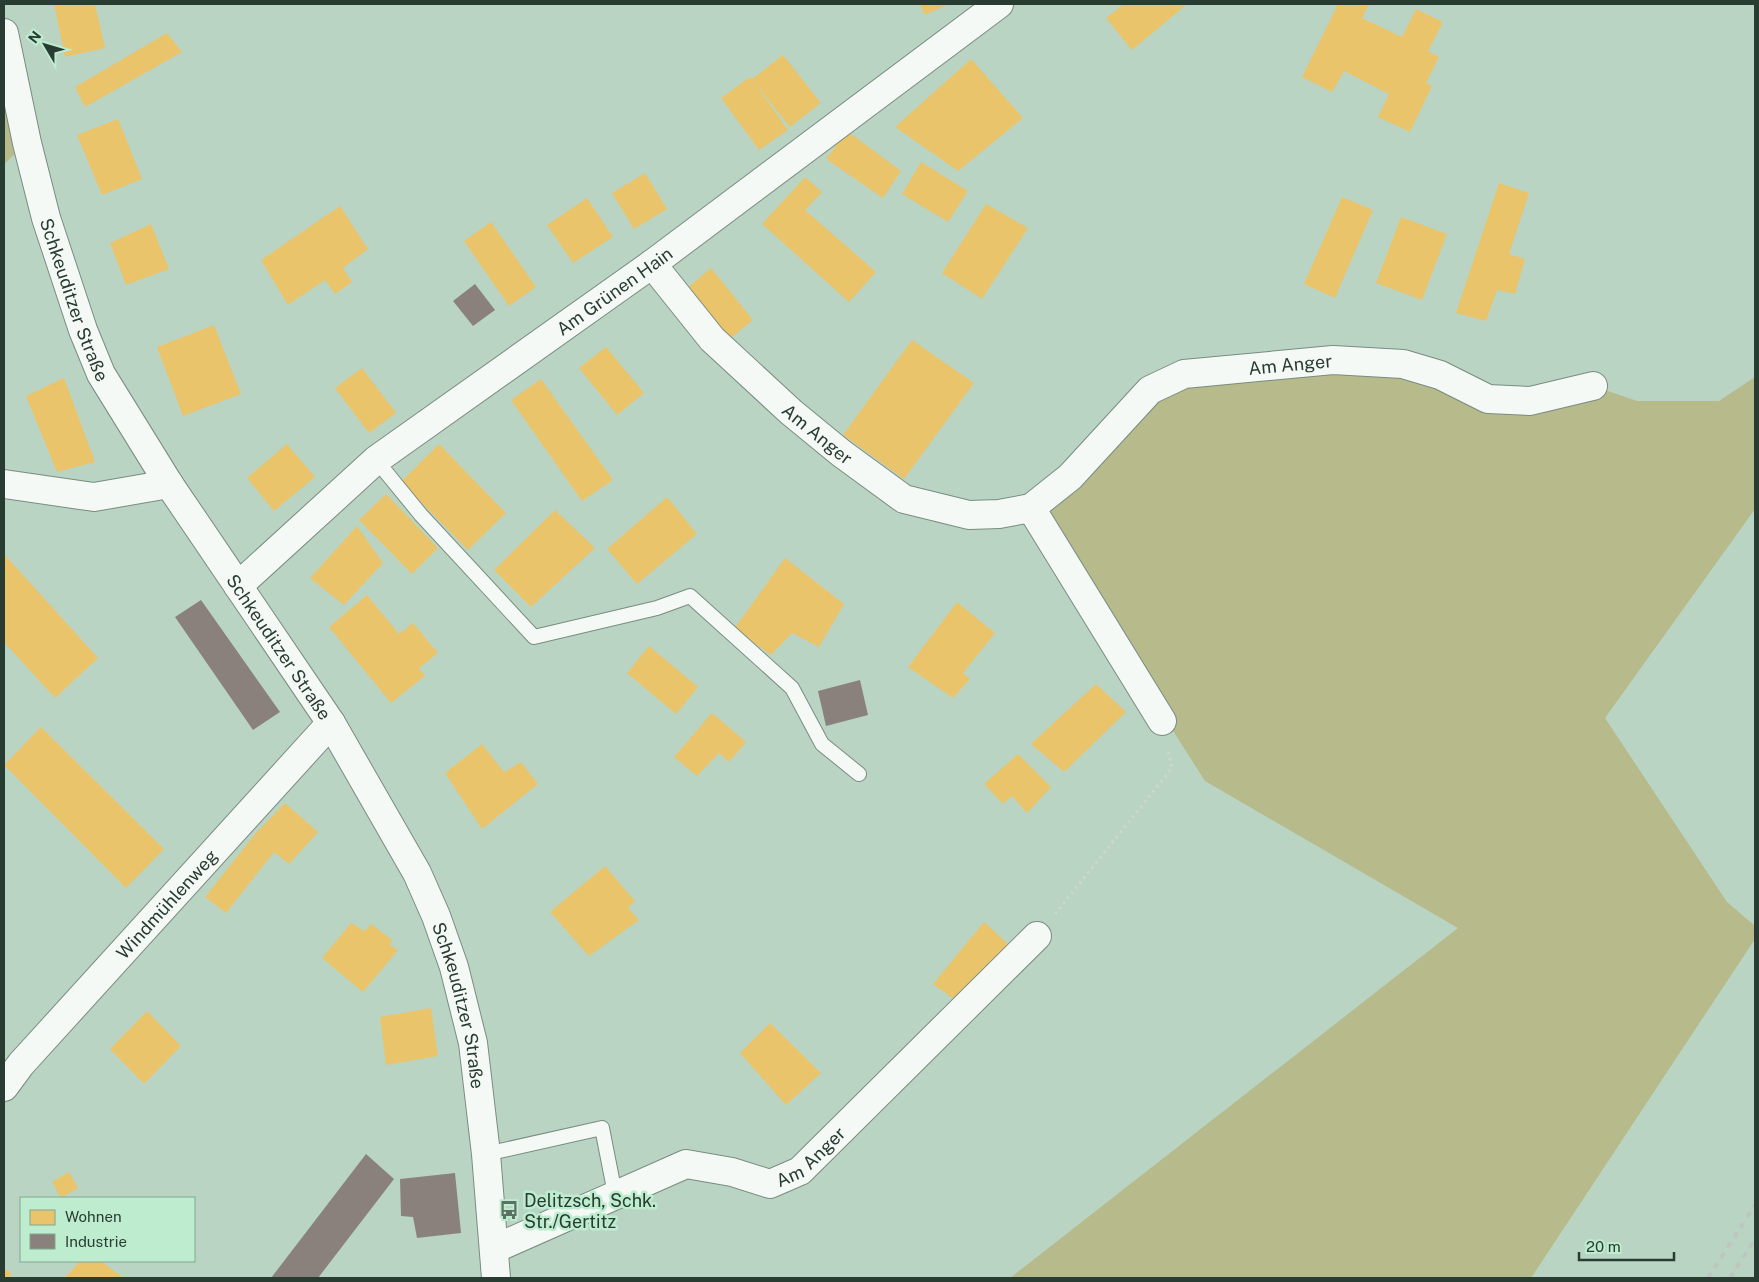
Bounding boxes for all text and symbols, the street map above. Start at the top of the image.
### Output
north arrow [20,20,70,70]
text: N [25,28,44,46]
street label: Schkeuditzer Straße [36,215,113,385]
street label: Am Grünen Hain [552,242,676,339]
street label: Am Anger [1247,350,1333,378]
street label: Am Anger [778,399,857,468]
street label: Schkeuditzer Straße [222,570,336,723]
street label: Windmühlenweg [112,845,221,963]
street label: Schkeuditzer Straße [428,919,489,1090]
street label: Am Anger [773,1122,849,1191]
place label: Delitzsch, Schk. Str./Gertitz [524,1190,656,1232]
legend [20,1197,195,1262]
bus stop icon: Delitzsch, Schk. Str./Gertitz [498,1199,520,1221]
text: Wohnen [65,1208,122,1225]
scale bar [1579,1230,1674,1262]
text: Industrie [65,1233,127,1250]
text: 20 m [1586,1238,1621,1255]

